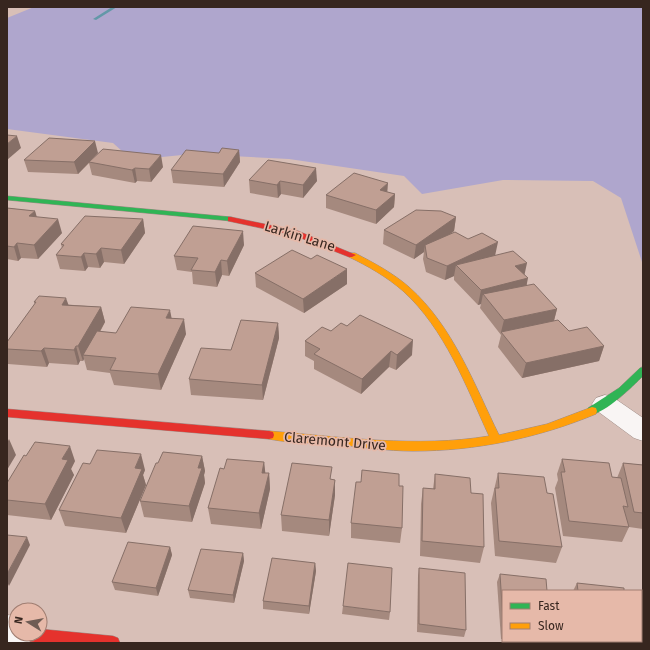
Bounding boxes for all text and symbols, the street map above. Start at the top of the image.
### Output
street label: Larkin Lane [262,218,337,255]
street label: Claremont Drive [283,429,386,454]
legend [502,590,642,642]
text: Fast [538,599,560,613]
north arrow [8,602,48,642]
text: N [12,615,26,625]
text: Slow [538,619,564,633]

